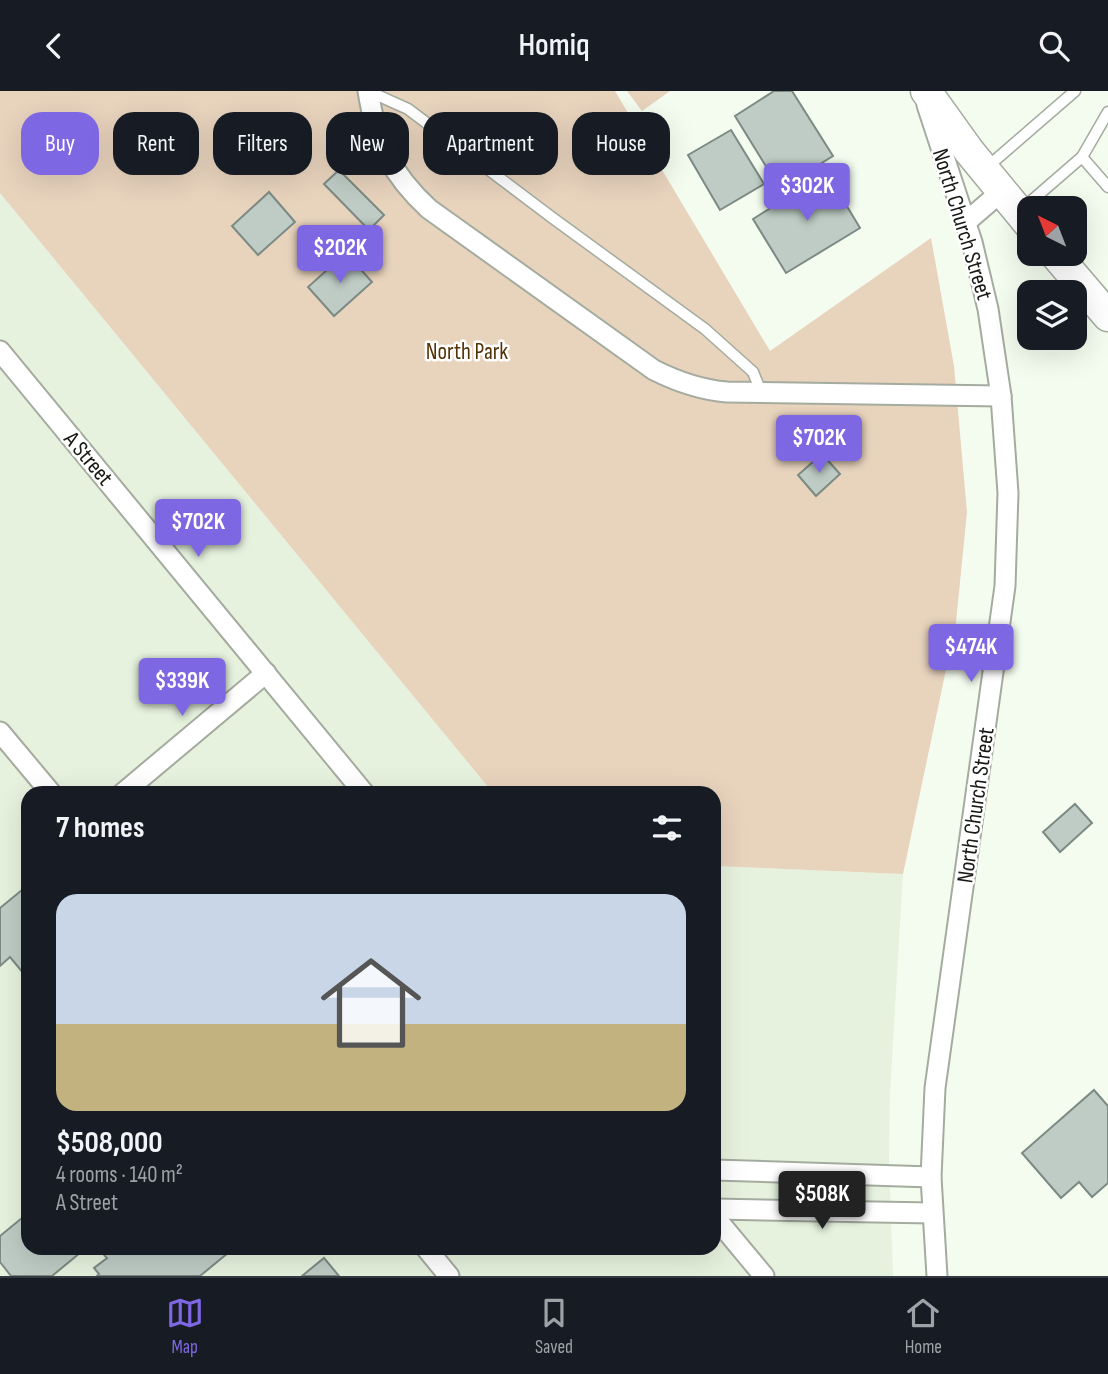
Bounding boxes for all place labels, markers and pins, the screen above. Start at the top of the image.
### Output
pin: $302K [758,163,856,223]
pin: $202K [291,225,389,285]
pin: $702K [770,415,868,475]
pin: $702K [149,499,247,559]
pin: $474K [922,625,1020,684]
pin: $339K [133,659,231,718]
pin: $508K [773,1171,871,1231]

